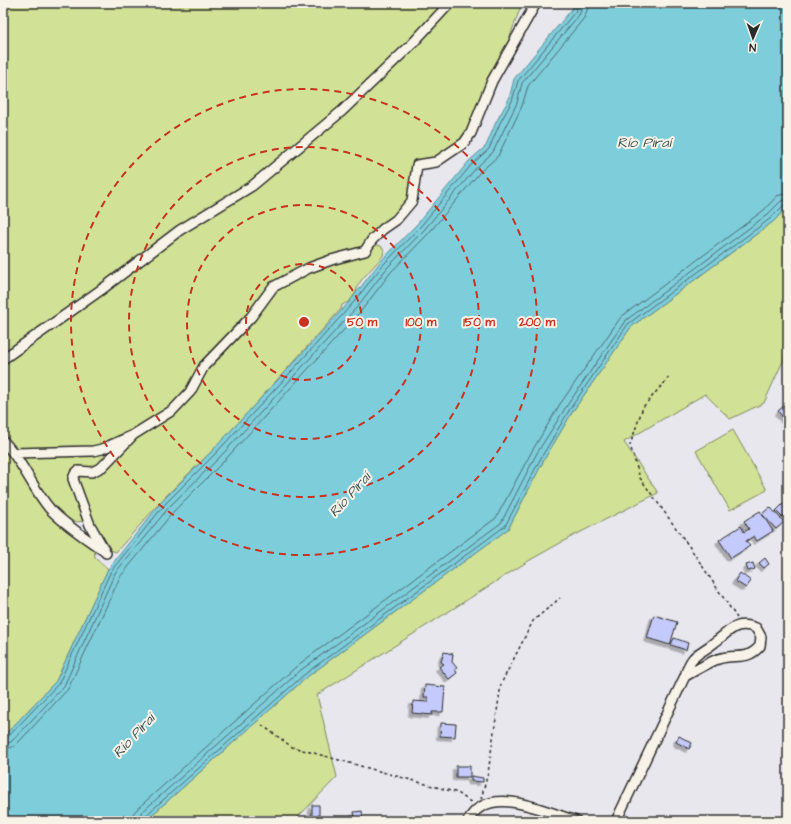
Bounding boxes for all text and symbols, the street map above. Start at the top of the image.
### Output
north arrow [733,18,773,58]
text: N [749,40,756,55]
water label: Río Piraí [617,133,674,153]
text: 50 m [347,314,378,331]
text: 100 m [406,314,437,331]
text: 150 m [463,314,496,331]
text: 200 m [518,314,556,331]
centre of rings [297,315,311,329]
water label: Río Piraí [325,466,377,522]
water label: Río Piraí [108,707,162,762]

